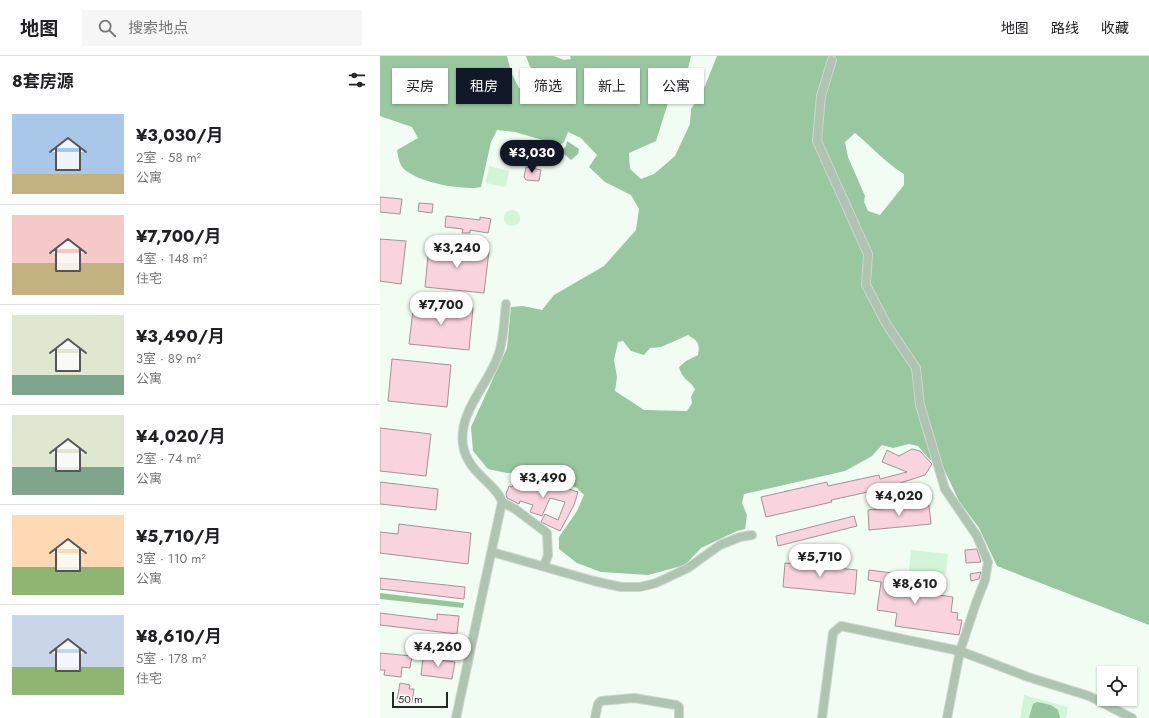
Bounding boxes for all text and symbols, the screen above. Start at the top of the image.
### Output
search box [82,10,362,46]
text: 地图 [20,15,58,42]
icon: search [96,17,118,39]
text: 搜索地点 [128,17,188,39]
text: 地图 [1001,18,1029,38]
text: 路线 [1051,18,1079,38]
text: 收藏 [1101,18,1129,38]
chip: 买房 [392,68,448,104]
chip: 租房 [456,68,512,104]
chip: 筛选 [520,68,576,104]
chip: 新上 [584,68,640,104]
chip: 公寓 [648,68,704,104]
text: 8套房源 [12,69,74,93]
icon: filters [346,69,368,91]
text: ¥3,030/月 [136,123,224,147]
icon: home [44,130,92,178]
pin: ¥3,030 [499,140,565,174]
text: ¥3,030 [509,143,555,162]
text: 2室 · 58 m² [136,148,201,167]
text: 公寓 [136,168,162,187]
text: ¥7,700/月 [136,224,222,248]
icon: home [44,231,92,279]
pin: ¥3,240 [424,235,490,269]
text: ¥3,240 [434,238,481,257]
text: 4室 · 148 m² [136,249,207,268]
text: 住宅 [136,269,162,288]
pin: ¥7,700 [408,292,474,326]
text: ¥7,700 [419,295,463,314]
text: ¥3,490/月 [136,324,225,348]
icon: home [44,331,92,379]
text: 3室 · 89 m² [136,349,201,368]
text: 公寓 [136,369,162,388]
text: ¥4,020/月 [136,424,226,448]
icon: home [44,431,92,479]
text: 2室 · 74 m² [136,449,201,468]
pin: ¥3,490 [510,465,576,499]
text: ¥3,490 [519,468,567,487]
text: 公寓 [136,469,162,488]
pin: ¥4,020 [866,483,932,517]
text: ¥4,020 [875,486,923,505]
text: ¥5,710/月 [136,524,221,548]
icon: home [44,531,92,579]
pin: ¥5,710 [787,544,853,578]
text: ¥5,710 [798,547,842,566]
text: 3室 · 110 m² [136,549,206,568]
text: 公寓 [136,569,162,588]
pin: ¥8,610 [882,571,948,605]
text: ¥8,610 [893,574,937,593]
text: ¥8,610/月 [136,624,222,648]
icon: home [44,631,92,679]
pin: ¥4,260 [405,634,471,668]
text: ¥4,260 [414,637,462,656]
text: 5室 · 178 m² [136,649,206,668]
map controls [1097,666,1137,706]
button: locate [1097,666,1137,706]
text: 住宅 [136,669,162,688]
scale bar [392,690,448,709]
text: 50 m [398,691,423,707]

